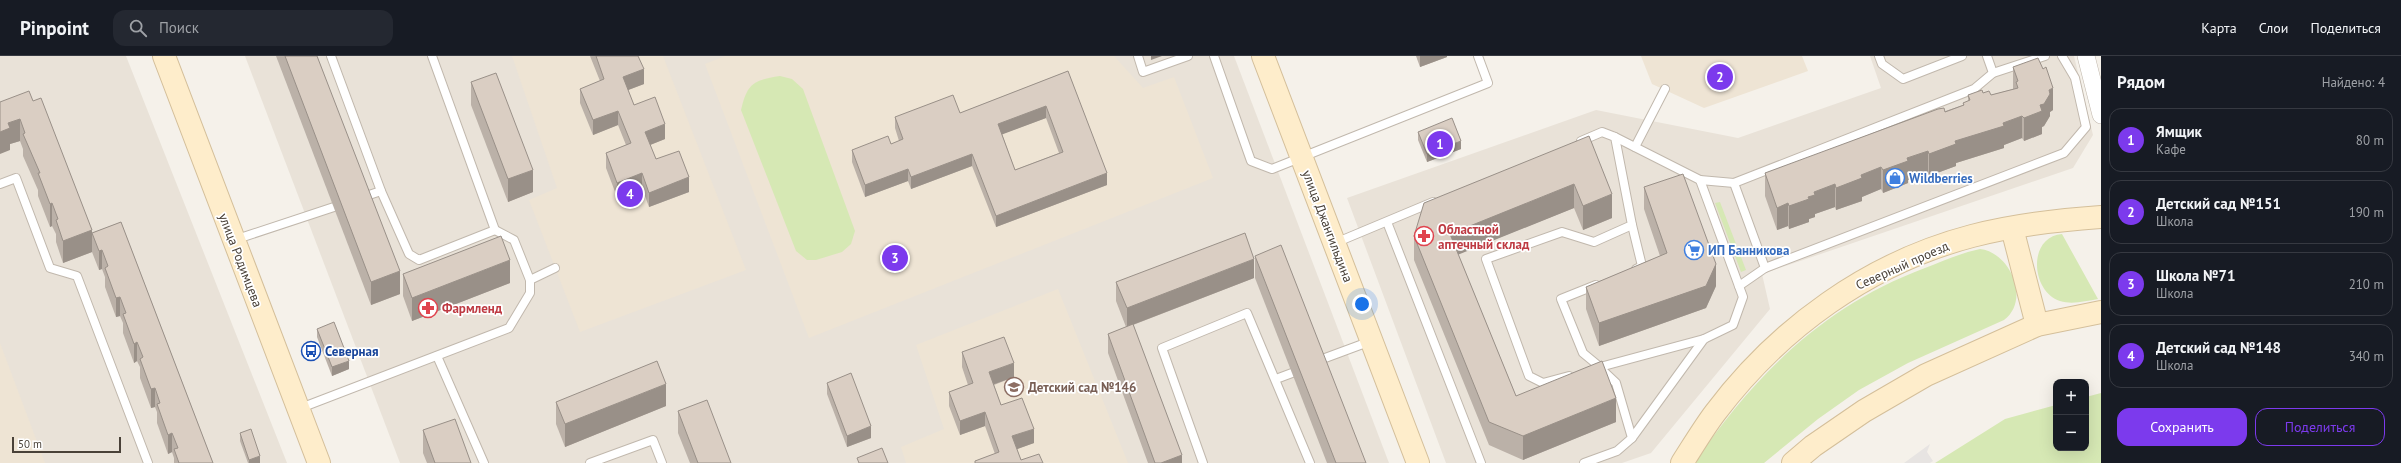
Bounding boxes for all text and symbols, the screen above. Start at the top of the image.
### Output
search box [113,10,393,46]
text: Pinpoint [20,16,89,40]
icon: search [127,17,149,39]
text: Поиск [159,18,199,37]
text: Карта [2201,19,2237,37]
text: Слои [2259,19,2288,37]
text: Поделиться [2310,19,2381,37]
pin: 2 [1707,62,1733,92]
text: Рядом [2117,71,2165,93]
text: Найдено: 4 [2322,74,2385,91]
text: Ямщик [2156,122,2202,141]
pin: 1 [1427,129,1453,159]
text: 1 [2127,132,2135,149]
text: 80 m [2356,132,2384,149]
text: Кафе [2156,141,2186,158]
shop icon: Wildberries [1884,167,1906,189]
street label: улица Джангильдина [1298,168,1357,285]
place label: Wildberries [1909,170,1973,187]
pin: 4 [617,179,643,209]
text: Детский сад №151 [2156,194,2281,213]
text: 2 [2127,204,2135,221]
text: 190 m [2349,204,2384,221]
street label: улица Родимцева [215,211,266,310]
text: Школа [2156,213,2193,230]
place label: Областной аптечный склад [1438,221,1530,253]
pharmacy icon: Областной аптечный склад [1413,225,1435,247]
street label: Северный проезд [1853,237,1951,294]
supermarket icon: ИП Банникова [1683,239,1705,261]
place label: ИП Банникова [1708,242,1789,259]
pin: 3 [882,243,908,273]
text: Школа №71 [2156,266,2236,285]
text: 3 [2127,276,2135,293]
text: 210 m [2349,276,2384,293]
text: Школа [2156,285,2193,302]
your location [1352,294,1372,314]
pharmacy icon: Фармленд [417,297,439,319]
place label: Фармленд [442,300,503,317]
text: Детский сад №148 [2156,338,2281,357]
bus stop icon: Северная [300,340,322,362]
place label: Северная [325,343,379,360]
text: 4 [2127,348,2135,365]
text: 340 m [2349,348,2384,365]
text: Школа [2156,357,2193,374]
school or university icon: Детский сад №146 [1003,376,1025,398]
place label: Детский сад №146 [1028,379,1136,396]
map controls [2053,379,2089,451]
button: + [2053,379,2089,415]
button: Сохранить [2117,408,2247,446]
button: Поделиться [2255,408,2385,446]
button: − [2053,415,2089,451]
scale bar [12,435,121,454]
text: 50 m [18,437,42,451]

